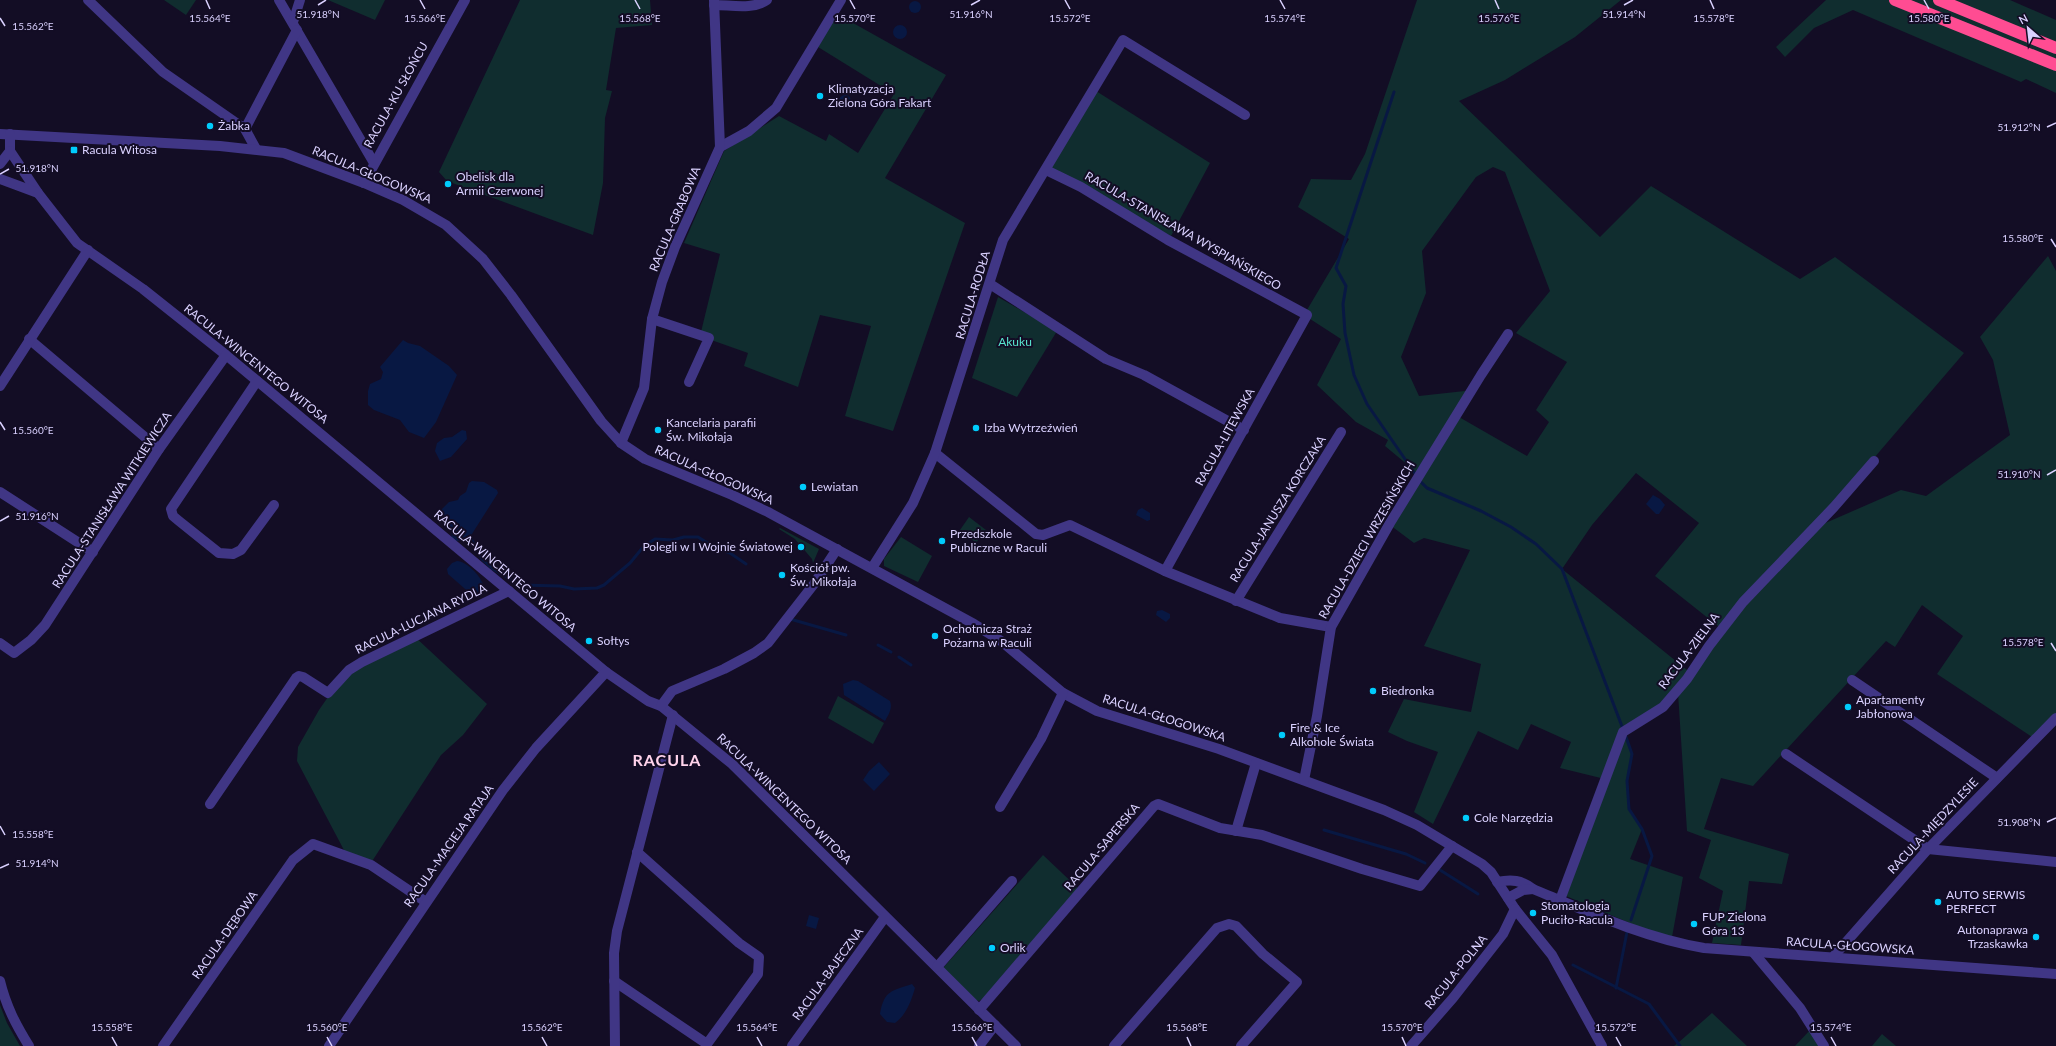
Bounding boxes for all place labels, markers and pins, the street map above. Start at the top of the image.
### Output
place label: Klimatyzacja Zielona Góra Fakart [828,81,932,110]
marker: Klimatyzacja Zielona Góra Fakart [815,91,825,101]
place label: Żabka [218,118,250,133]
marker: Żabka [205,121,215,131]
place label: Racula Witosa [82,142,157,157]
marker: Racula Witosa [69,145,79,155]
place label: Obelisk dla Armii Czerwonej [456,169,543,198]
marker: Obelisk dla Armii Czerwonej [443,179,453,189]
place label: Kancelaria parafii Św. Mikołaja [666,415,756,444]
place label: Izba Wytrzeźwień [984,420,1078,435]
marker: Izba Wytrzeźwień [971,423,981,433]
marker: Kancelaria parafii Św. Mikołaja [653,425,663,435]
place label: Lewiatan [811,479,858,494]
marker: Lewiatan [798,482,808,492]
place label: Przedszkole Publiczne w Raculi [950,526,1047,555]
marker: Przedszkole Publiczne w Raculi [937,536,947,546]
place label: Polegli w I Wojnie Światowej [642,539,793,554]
marker: Polegli w I Wojnie Światowej [796,542,806,552]
place label: Kościół pw. Św. Mikołaja [790,560,856,589]
marker: Kościół pw. Św. Mikołaja [777,570,787,580]
place label: Ochotnicza Straż Pożarna w Raculi [943,621,1032,650]
marker: Ochotnicza Straż Pożarna w Raculi [930,631,940,641]
place label: Sołtys [597,633,630,648]
marker: Sołtys [584,636,594,646]
place label: Biedronka [1381,683,1434,698]
marker: Biedronka [1368,686,1378,696]
place label: Apartamenty Jabłonowa [1856,692,1926,721]
marker: Apartamenty Jabłonowa [1843,702,1853,712]
place label: Fire & Ice Alkohole Świata [1290,720,1374,749]
marker: Fire & Ice Alkohole Świata [1277,730,1287,740]
place label: Cole Narzędzia [1474,810,1553,825]
marker: Cole Narzędzia [1461,813,1471,823]
place label: AUTO SERWIS PERFECT [1946,887,2025,916]
marker: AUTO SERWIS PERFECT [1933,897,1943,907]
place label: Stomatologia Puciło-Racula [1541,898,1613,927]
marker: Stomatologia Puciło-Racula [1528,908,1538,918]
place label: FUP Zielona Góra 13 [1702,909,1766,938]
marker: FUP Zielona Góra 13 [1689,919,1699,929]
place label: Autonaprawa Trzaskawka [1957,922,2028,951]
marker: Autonaprawa Trzaskawka [2031,932,2041,942]
place label: Orlik [1000,940,1027,955]
marker: Orlik [987,943,997,953]

